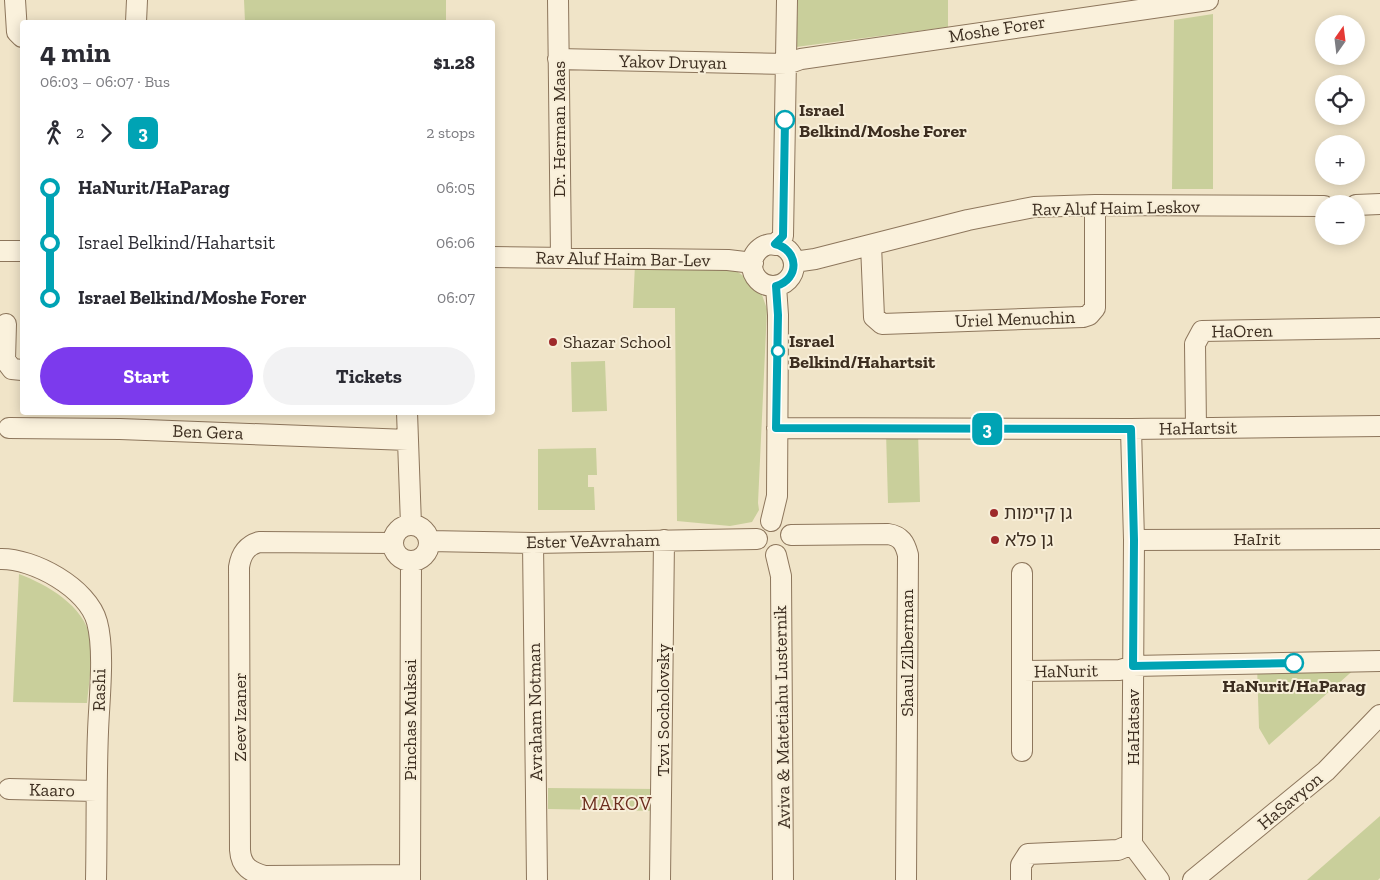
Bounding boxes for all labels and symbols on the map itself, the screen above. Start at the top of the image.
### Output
street label: Moshe Forer [947,10,1047,48]
north arrow [1315,15,1365,65]
street label: Yakov Druyan [618,50,728,74]
street label: Dr. Herman Maas [548,61,570,197]
place label: Israel Belkind/Moshe Forer [799,99,967,142]
marker: Israel Belkind/Moshe Forer [775,110,795,130]
street label: Rav Aluf Haim Leskov [1032,196,1200,220]
street label: Rav Aluf Haim Bar-Lev [535,246,711,272]
street label: Uriel Menuchin [954,306,1076,332]
street label: HaOren [1211,319,1274,343]
place label: Israel Belkind/Hahartsit [789,330,936,373]
place label: Shazar School [563,331,671,353]
marker: Shazar School [547,336,559,348]
marker: Israel Belkind/Hahartsit [771,344,785,358]
line badge: 3 [971,413,1003,445]
street label: HaHartsit [1159,416,1238,440]
street label: Ben Gera [172,420,244,444]
place label: גן קיימות [1004,502,1072,524]
marker: גן קיימות [988,507,1000,519]
street label: HaIrit [1233,528,1281,550]
street label: Ester VeAvraham [526,529,660,553]
place label: גן פלא [1005,529,1053,551]
marker: גן פלא [989,534,1001,546]
street label: Shaul Zilberman [896,588,918,717]
street label: Aviva & Matetiahu Lusternik [769,605,795,829]
street label: Avraham Notman [523,642,547,781]
street label: Tzvi Socholovsky [652,643,674,776]
marker: HaNurit/HaParag [1284,653,1304,673]
street label: Pinchas Muksai [399,659,421,781]
street label: HaNurit [1034,659,1099,683]
street label: Rashi [88,668,110,712]
street label: Zeev Izaner [229,673,251,761]
place label: HaNurit/HaParag [1222,675,1366,697]
street label: HaHatsav [1122,689,1144,765]
street label: HaSavyon [1253,767,1327,834]
street label: Kaaro [29,779,75,801]
district label: MAKOV [581,792,653,815]

